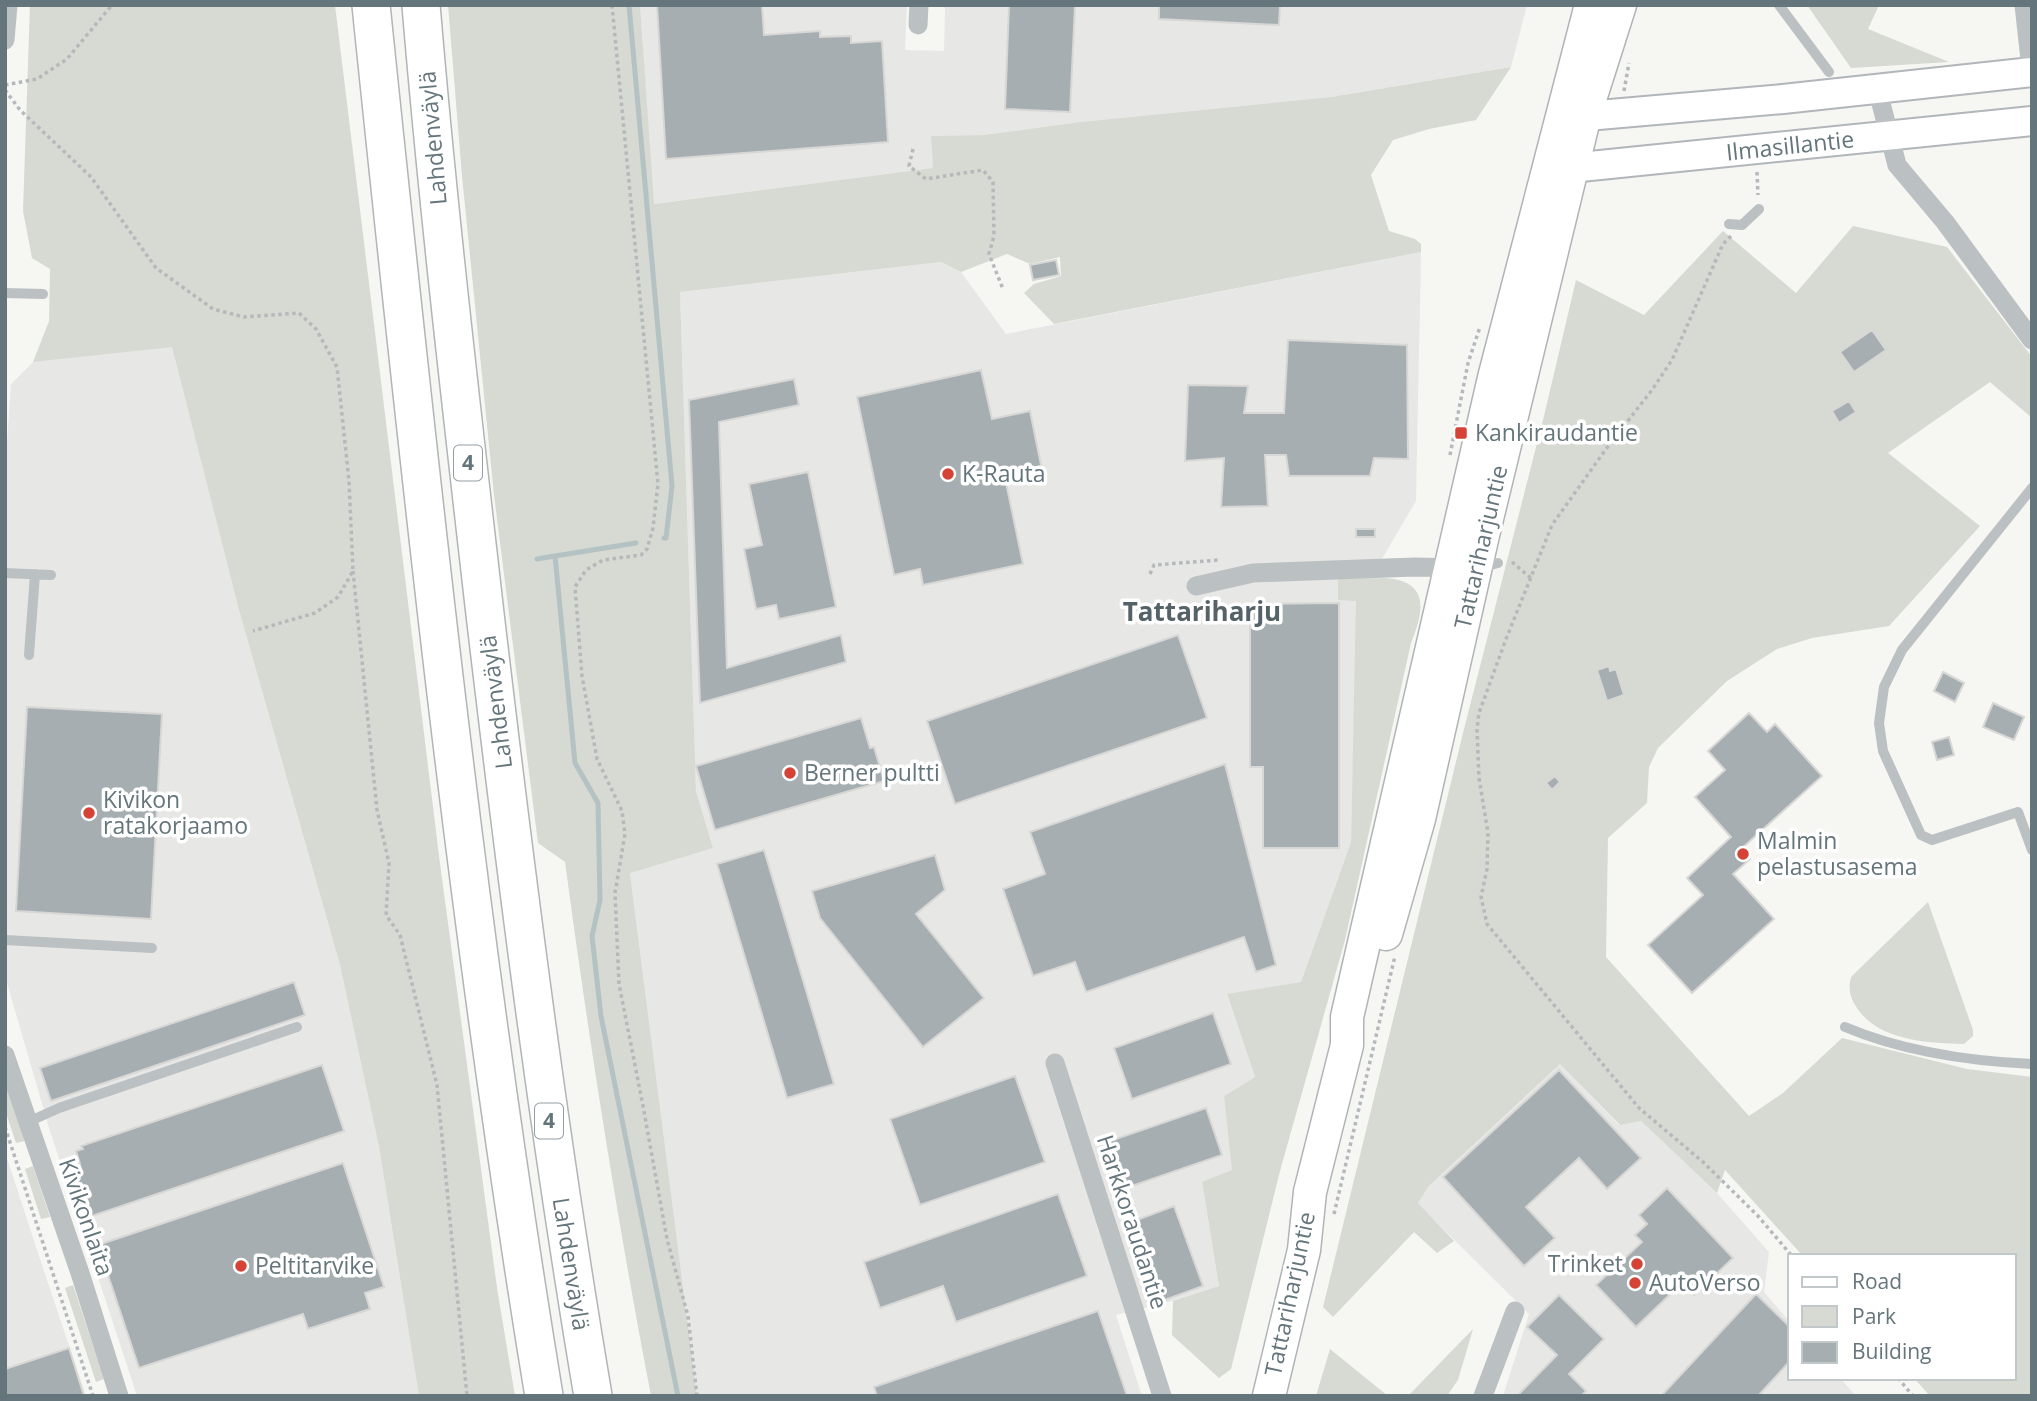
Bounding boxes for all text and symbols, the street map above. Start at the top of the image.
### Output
street label: Lahdenväylä [410,70,454,206]
street label: Ilmasillantie [1724,122,1855,168]
place label: Kankiraudantie [1475,416,1638,448]
marker: Kankiraudantie [1453,425,1469,441]
road number: 4 [454,446,482,480]
place label: K-Rauta [962,457,1046,489]
street label: Tattariharjuntie [1446,462,1514,632]
marker: K-Rauta [940,466,956,482]
district label: Tattariharju [1123,593,1281,629]
street label: Lahdenväylä [471,633,519,771]
place label: Berner pultti [804,756,940,788]
marker: Berner pultti [782,765,798,781]
place label: Kivikon ratakorjaamo [103,783,248,841]
marker: Kivikon ratakorjaamo [81,805,97,821]
place label: Malmin pelastusasema [1757,824,1918,882]
marker: Malmin pelastusasema [1735,846,1751,862]
road number: 4 [535,1104,563,1138]
street label: Harkkoraudantie [1090,1131,1176,1313]
street label: Kivikonlaita [52,1154,122,1280]
street label: Lahdenväylä [546,1195,598,1333]
street label: Tattariharjuntie [1256,1209,1322,1379]
place label: Trinket [1548,1247,1623,1279]
place label: Peltitarvike [255,1249,374,1281]
legend [1788,1254,2016,1380]
marker: Trinket [1629,1256,1645,1272]
marker: Peltitarvike [233,1258,249,1274]
place label: AutoVerso [1649,1266,1761,1298]
text: Road [1852,1267,1902,1295]
marker: AutoVerso [1627,1275,1643,1291]
text: Park [1852,1302,1896,1330]
text: Building [1852,1337,1931,1365]

